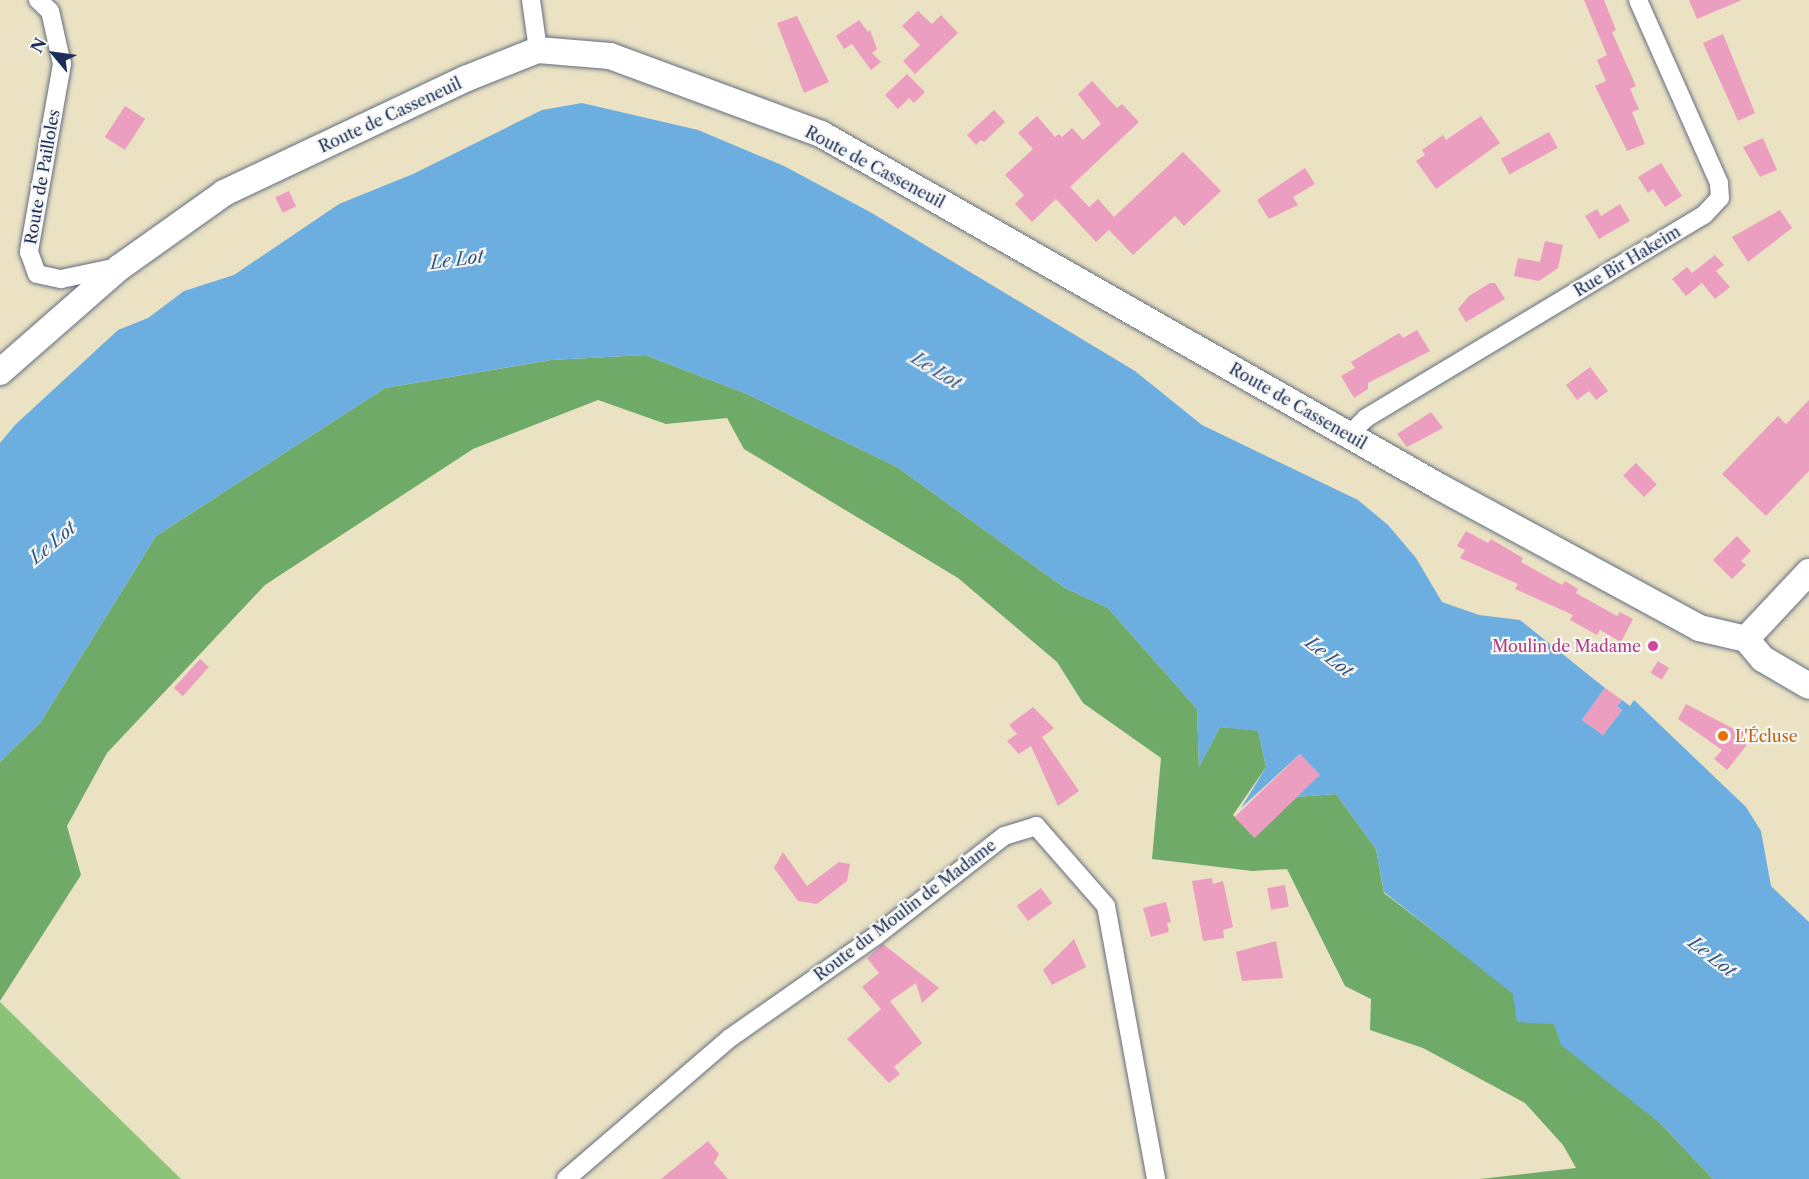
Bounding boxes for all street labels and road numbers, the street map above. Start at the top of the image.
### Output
street label: Route de Casseneuil [316,74,464,156]
street label: Route de Pailloles [21,108,63,246]
street label: Route de Casseneuil [802,122,948,212]
street label: Rue Bir Hakeim [1570,222,1684,300]
street label: Route de Casseneuil [1226,359,1370,453]
street label: Route du Moulin de Madame [810,835,1000,985]

